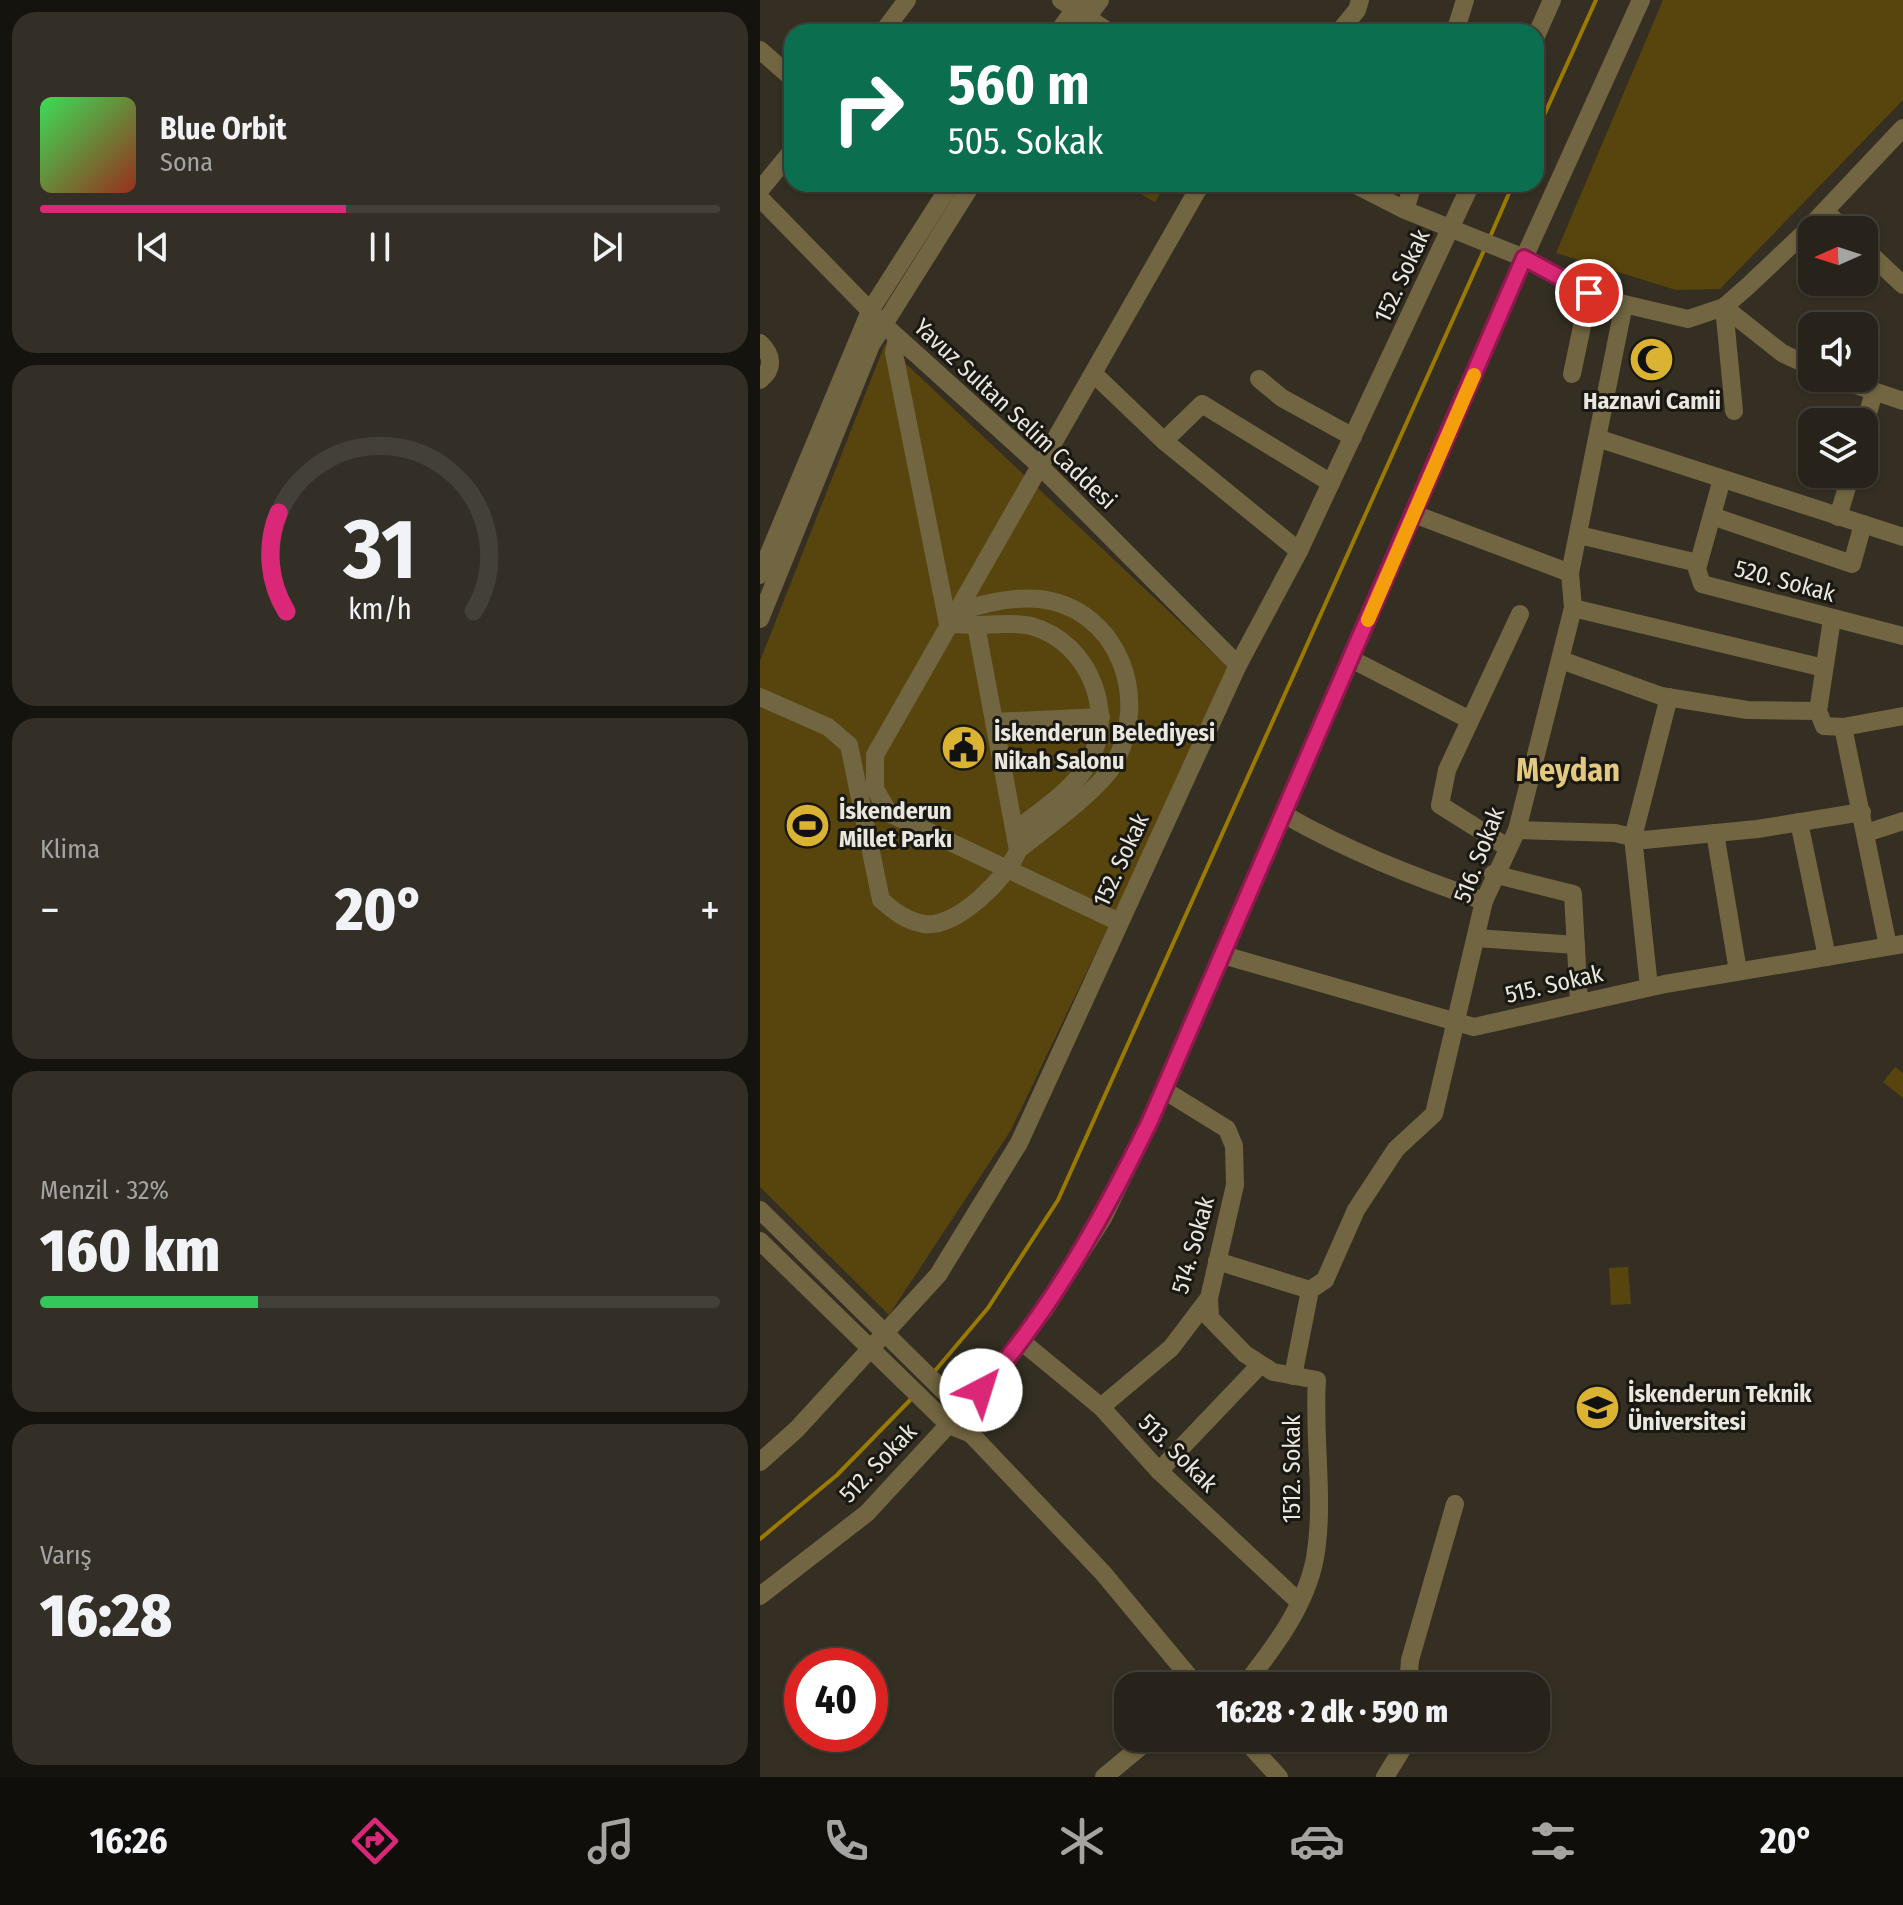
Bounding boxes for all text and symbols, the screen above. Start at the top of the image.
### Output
text: 560 m [948,52,1090,119]
icon: right [816,56,920,160]
text: Blue Orbit [160,111,286,147]
text: 505. Sokak [948,120,1103,164]
text: Sona [160,147,213,178]
north arrow [1798,216,1878,296]
map controls [1798,216,1878,488]
street label: 152. Sokak [1368,224,1436,327]
icon: previous [131,225,175,269]
icon: pause [358,225,402,269]
icon: next [585,225,629,269]
pin [1555,259,1623,327]
icon: arrive [1567,271,1611,315]
button: sound [1798,312,1878,392]
street label: Yavuz Sultan Selim Caddesi [908,313,1122,515]
mosque icon: Haznavi Camii [1628,335,1676,383]
place label: Haznavi Camii [1583,387,1721,415]
button: layers [1798,408,1878,488]
text: 31 [343,499,416,599]
street label: 520. Sokak [1732,554,1839,608]
text: km/h [348,592,412,627]
place label: İskenderun Belediyesi Nikah Salonu [994,718,1215,775]
public building icon: İskenderun Belediyesi Nikah Salonu [939,723,987,771]
district label: Meydan [1516,751,1620,789]
place label: İskenderun Millet Parkı [839,796,952,853]
sports icon: İskenderun Millet Parkı [784,801,832,849]
street label: 516. Sokak [1448,802,1510,907]
street label: 152. Sokak [1087,808,1155,911]
text: Klima [40,834,100,865]
text: 20° [335,874,425,946]
text: − [40,884,60,937]
text: + [700,884,720,937]
street label: 515. Sokak [1502,959,1606,1009]
text: Menzil · 32% [40,1175,169,1206]
street label: 514. Sokak [1166,1192,1220,1297]
text: 160 km [40,1215,220,1287]
position arrow [939,1348,1023,1432]
place label: İskenderun Teknik Üniversitesi [1628,1379,1812,1436]
school or university icon: İskenderun Teknik Üniversitesi [1573,1384,1621,1432]
street label: 513. Sokak [1133,1408,1223,1498]
street label: 1512. Sokak [1278,1414,1306,1523]
street label: 512. Sokak [834,1417,923,1508]
text: Varış [40,1540,92,1571]
text: 16:28 [40,1580,172,1652]
speed limit sign: 40 [784,1648,888,1752]
text: 16:28 · 2 dk · 590 m [1216,1694,1448,1730]
icon: directions [347,1813,403,1869]
icon: music [583,1813,639,1869]
icon: phone [818,1813,874,1869]
icon: climate [1054,1813,1110,1869]
icon: car [1289,1813,1345,1869]
icon: filters [1525,1813,1581,1869]
text: 16:26 [90,1819,168,1863]
text: 20° [1760,1819,1813,1863]

